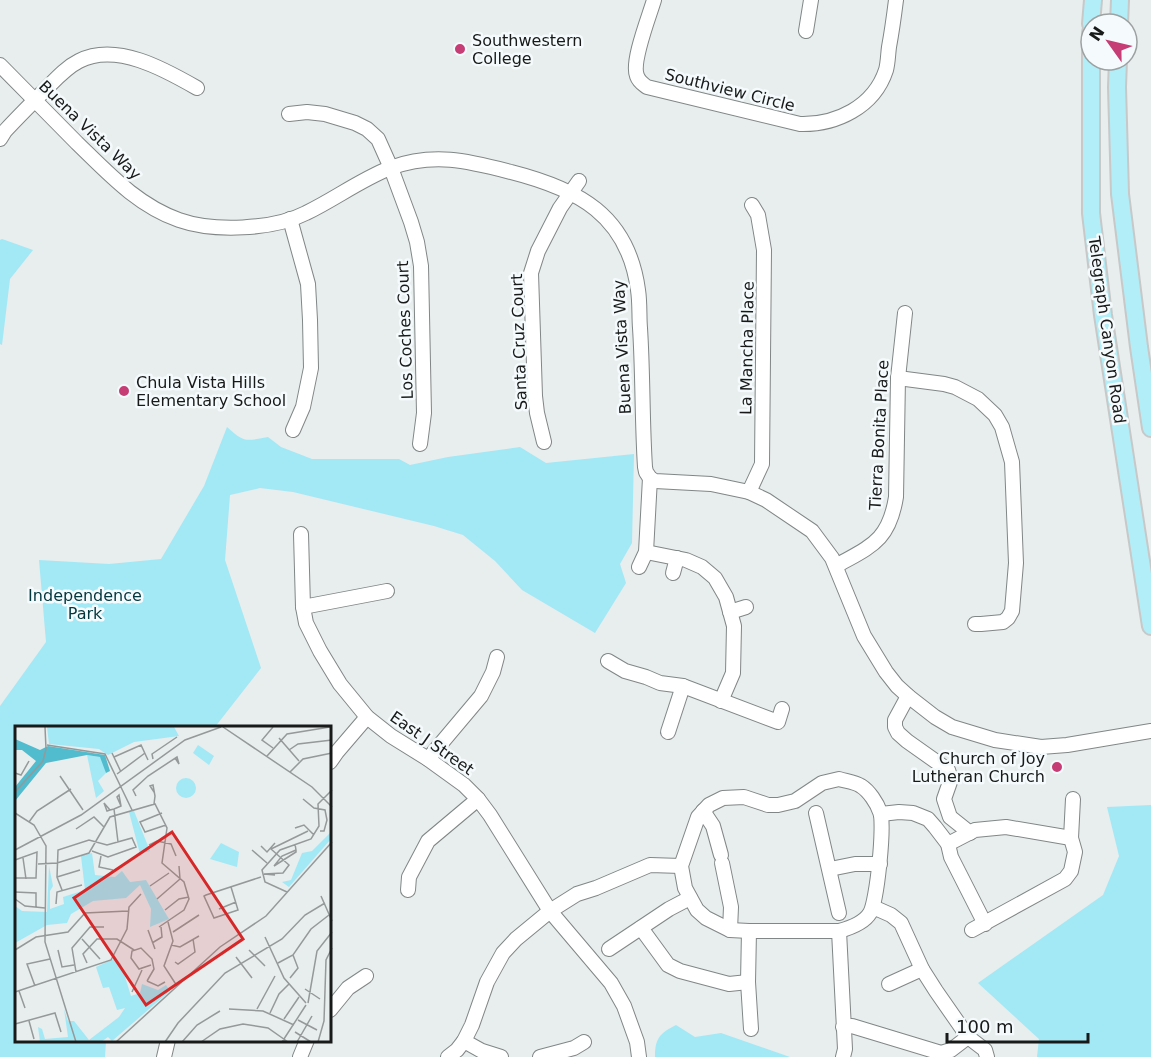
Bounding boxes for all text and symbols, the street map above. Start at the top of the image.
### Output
north arrow [1079,12,1139,72]
text: N [1085,23,1109,45]
place label: Southwestern College [472,31,582,68]
marker: Southwestern College [453,42,467,56]
street label: Southview Circle [663,65,797,115]
street label: Buena Vista Way [35,76,145,184]
street label: Telegraph Canyon Road [1084,234,1130,425]
street label: Los Coches Court [393,260,417,400]
street label: Santa Cruz Court [507,273,531,411]
street label: Buena Vista Way [609,279,635,415]
street label: La Mancha Place [736,281,758,415]
street label: Tierra Bonita Place [866,359,892,512]
place label: Chula Vista Hills Elementary School [136,373,286,410]
marker: Chula Vista Hills Elementary School [117,384,131,398]
park label: Independence Park [28,586,142,623]
street label: East J Street [386,707,478,779]
inset map [15,726,332,1042]
place label: Church of Joy Lutheran Church [912,749,1045,786]
marker: Church of Joy Lutheran Church [1050,760,1064,774]
scale bar [947,1006,1088,1044]
text: 100 m [956,1016,1014,1037]

